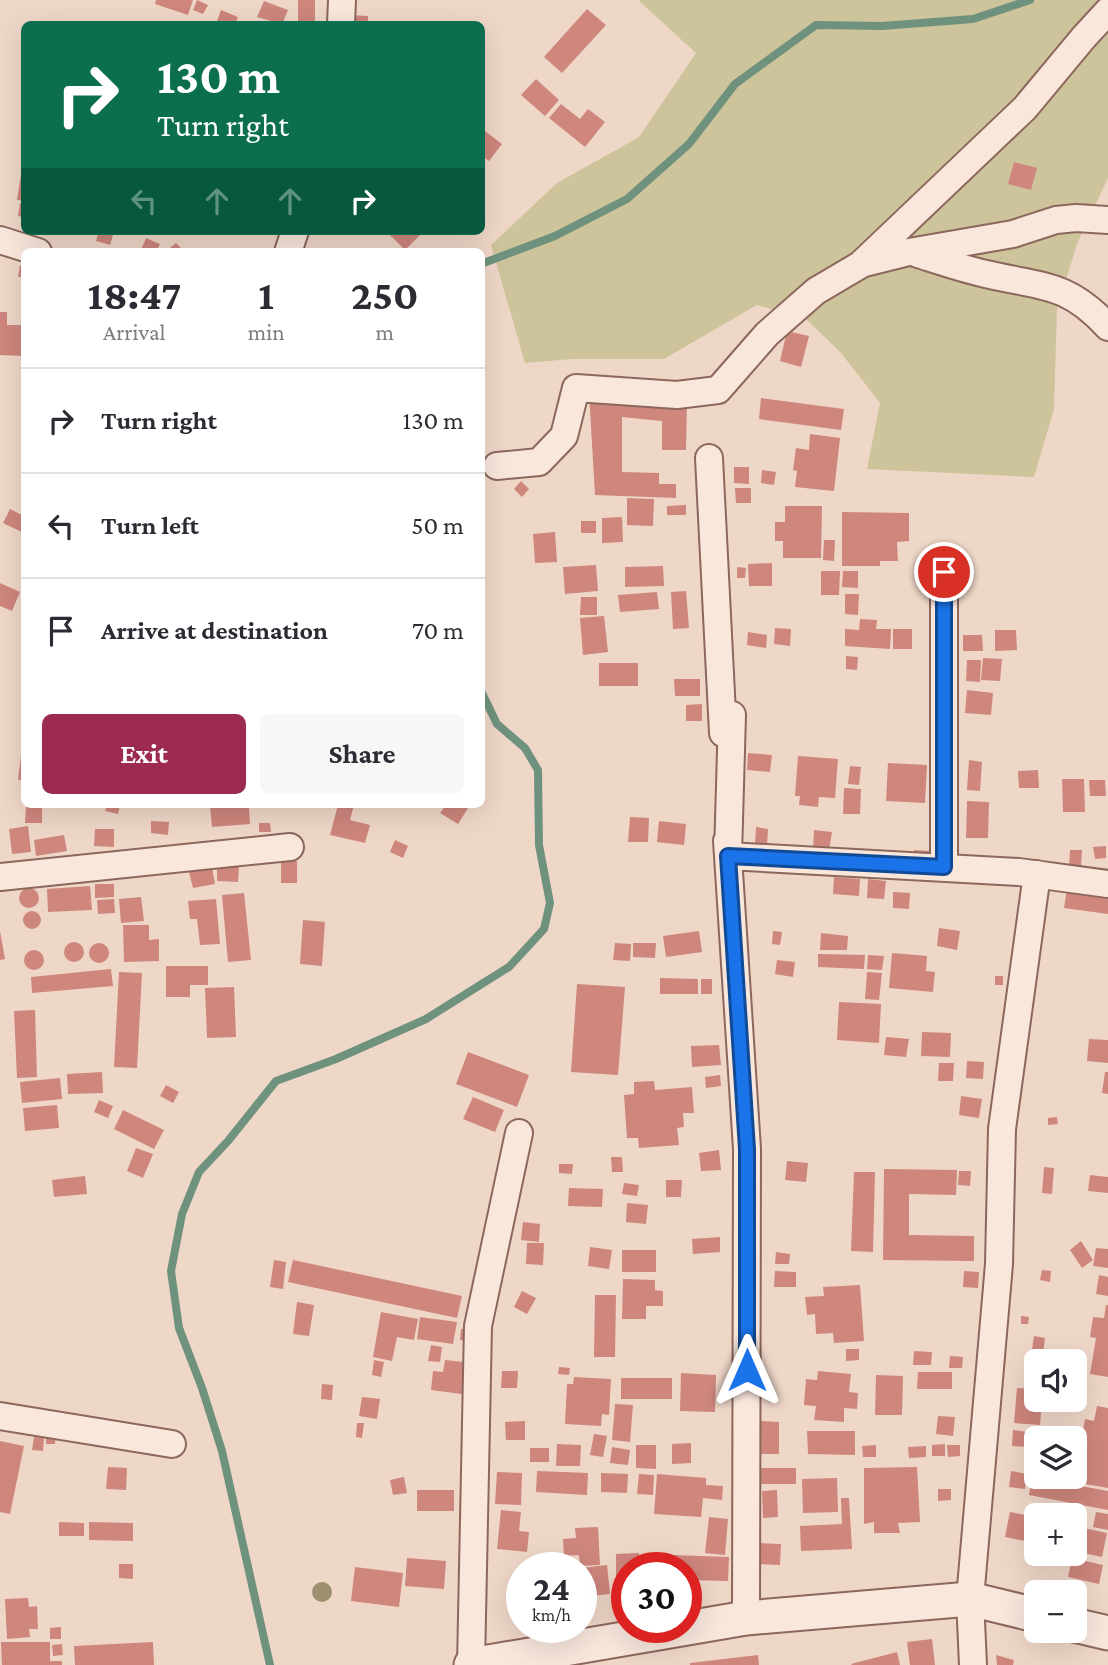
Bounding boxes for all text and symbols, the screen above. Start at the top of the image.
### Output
icon: right [42,49,133,140]
text: 130 m [157,49,280,104]
text: Turn right [157,107,289,143]
icon: left [125,182,163,220]
icon: ahead [198,182,236,220]
icon: ahead [271,182,309,220]
icon: right [344,182,382,220]
text: 18:47 [87,271,181,318]
text: 1 [258,271,274,318]
text: 250 [351,271,419,318]
text: Arrival [103,319,166,345]
text: min [248,319,285,345]
text: m [376,319,394,345]
icon: right [42,402,80,440]
text: Turn right [101,406,217,435]
text: 130 m [403,406,464,435]
icon: left [42,507,80,545]
text: Turn left [101,511,199,540]
text: 50 m [411,511,464,540]
pin [914,542,974,602]
icon: arrive [925,553,963,591]
icon: arrive [42,612,80,650]
text: Arrive at destination [101,616,328,645]
text: 70 m [412,616,464,645]
button: Exit [42,714,246,794]
button: Share [260,714,464,794]
position arrow [710,1333,784,1407]
map controls [1024,1349,1087,1643]
button: sound [1024,1349,1087,1412]
button: layers [1024,1426,1087,1489]
button: + [1024,1503,1087,1566]
speed limit sign: 30 [611,1552,702,1643]
text: 24 [533,1569,570,1608]
button: − [1024,1580,1087,1643]
text: km/h [532,1605,571,1625]

